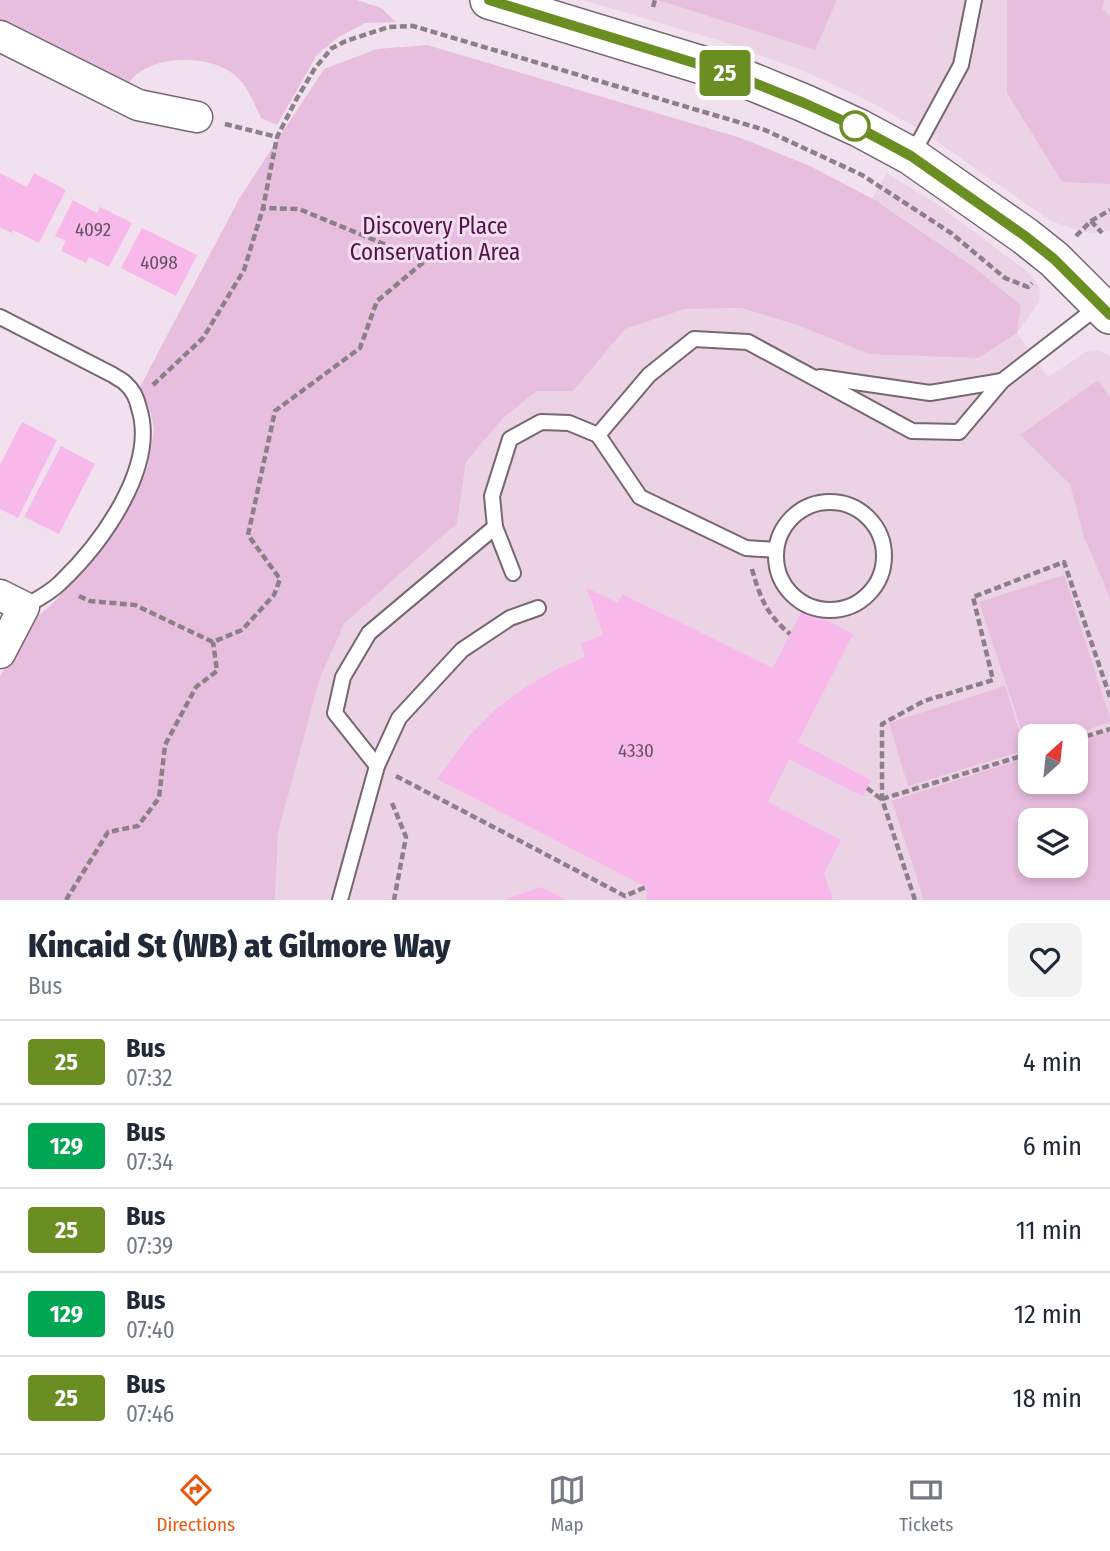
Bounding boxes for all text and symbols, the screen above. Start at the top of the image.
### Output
line badge: 25 [694,50,756,96]
text: 25 [714,59,736,87]
unlabelled marker [840,111,870,141]
park label: Discovery Place Conservation Area [350,212,520,266]
house number: 4092 [75,218,111,241]
house number: 4098 [140,251,178,274]
north arrow [1018,724,1088,794]
map controls [1018,724,1088,878]
house number: 4330 [618,739,654,762]
button: layers [1018,808,1088,878]
button: heart [1008,923,1082,997]
text: Kincaid St (WB) at Gilmore Way [28,926,450,966]
text: Bus [28,972,62,1000]
text: Bus [126,1033,165,1064]
text: 4 min [1023,1047,1082,1078]
text: 25 [55,1048,78,1076]
text: 07:32 [126,1064,172,1092]
text: Bus [126,1117,165,1148]
text: 6 min [1023,1131,1082,1162]
text: 129 [50,1132,83,1160]
text: 07:34 [126,1148,173,1176]
text: Bus [126,1201,165,1232]
text: 11 min [1016,1215,1082,1246]
text: 25 [55,1216,78,1244]
text: 07:39 [126,1232,173,1260]
text: Bus [126,1285,165,1316]
text: 12 min [1014,1299,1082,1330]
text: 129 [50,1300,83,1328]
text: 07:40 [126,1316,175,1344]
text: Bus [126,1369,165,1400]
text: 18 min [1013,1383,1082,1414]
text: 25 [55,1384,78,1412]
text: 07:46 [126,1400,174,1428]
tab: Directions [157,1471,235,1536]
tab: Map [548,1471,586,1536]
tab: Tickets [899,1471,953,1536]

